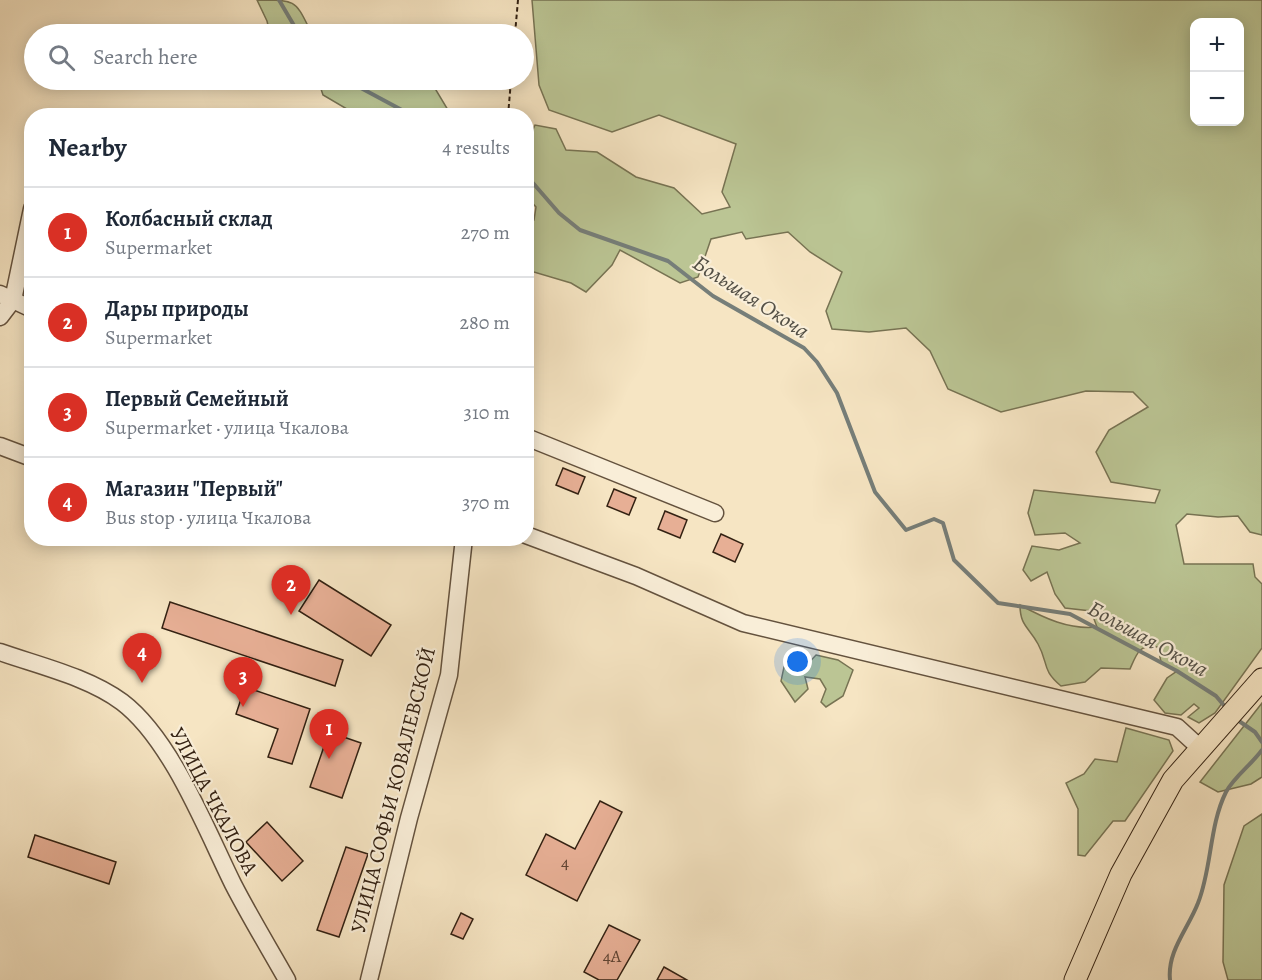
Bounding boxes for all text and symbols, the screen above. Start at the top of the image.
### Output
map controls [1190,18,1244,126]
button: + [1190,18,1244,72]
search box [24,24,534,90]
icon: search [45,41,78,74]
text: Search here [93,42,198,72]
button: − [1190,72,1244,126]
text: Nearby [48,130,127,165]
text: 4 results [442,134,510,161]
text: Колбасный склад [105,204,273,234]
text: 1 [64,219,71,246]
text: 270 m [461,219,510,246]
text: Supermarket [105,234,212,261]
water label: Большая Окоча [687,248,815,346]
text: Дары природы [105,294,249,324]
text: 2 [63,309,72,336]
text: 280 m [460,309,510,336]
text: Supermarket [105,324,212,351]
text: Первый Семейный [105,384,289,414]
text: 3 [63,399,72,426]
text: 310 m [464,399,510,426]
text: Supermarket · улица Чкалова [105,414,349,441]
text: Магазин "Первый" [105,474,283,504]
text: 4 [63,489,72,516]
text: 370 m [462,489,510,516]
text: Bus stop · улица Чкалова [105,504,312,531]
pin: 2 [272,566,310,615]
water label: Большая Окоча [1082,594,1214,684]
pin: 4 [122,634,162,683]
street label: УЛИЦА СОФЬИ КОВАЛЕВСКОЙ [344,644,442,936]
your location [783,647,812,676]
pin: 3 [224,658,262,707]
pin: 1 [310,710,348,759]
street label: УЛИЦА ЧКАЛОВА [163,722,265,880]
house number: 4 [561,850,569,874]
house number: 4А [603,944,622,968]

